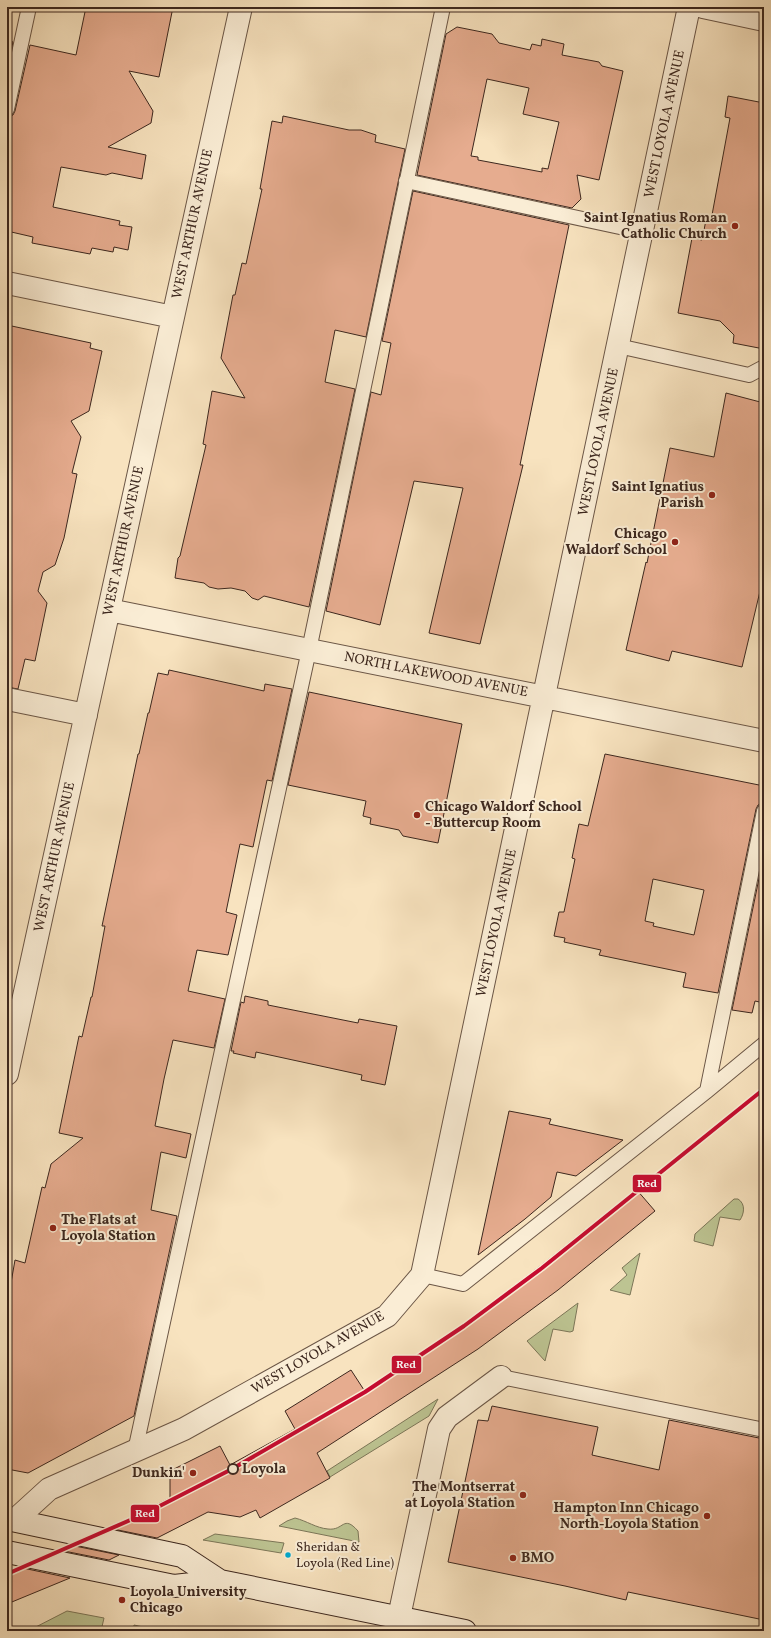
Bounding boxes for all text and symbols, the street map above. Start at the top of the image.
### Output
street label: WEST LOYOLA AVENUE [640,48,690,200]
street label: WEST ARTHUR AVENUE [168,147,218,301]
place label: Saint Ignatius Roman Catholic Church [584,209,727,244]
marker: Saint Ignatius Roman Catholic Church [730,221,740,231]
street label: WEST LOYOLA AVENUE [574,366,624,518]
street label: WEST ARTHUR AVENUE [99,464,149,618]
place label: Saint Ignatius Parish [611,478,704,513]
marker: Saint Ignatius Parish [707,490,717,500]
place label: Chicago Waldorf School [565,525,667,560]
marker: Chicago Waldorf School [670,537,680,547]
street label: NORTH LAKEWOOD AVENUE [342,648,530,702]
street label: WEST ARTHUR AVENUE [30,780,80,934]
place label: Chicago Waldorf School - Buttercup Room [425,798,582,833]
marker: Chicago Waldorf School - Buttercup Room [412,810,422,820]
street label: WEST LOYOLA AVENUE [472,847,522,999]
line badge: Red [632,1174,662,1193]
text: Red [637,1177,657,1192]
place label: The Flats at Loyola Station [61,1211,156,1246]
marker: The Flats at Loyola Station [48,1223,58,1233]
street label: WEST LOYOLA AVENUE [248,1307,388,1399]
line badge: Red [391,1355,422,1374]
text: Red [396,1358,416,1373]
place label: Loyola [242,1460,287,1479]
marker: Loyola [227,1463,239,1475]
place label: Dunkin' [132,1464,185,1483]
marker: Dunkin' [188,1468,198,1478]
place label: The Montserrat at Loyola Station [405,1478,515,1513]
marker: The Montserrat at Loyola Station [518,1490,528,1500]
place label: Hampton Inn Chicago North-Loyola Station [554,1499,699,1534]
line badge: Red [130,1504,160,1523]
text: Red [135,1507,155,1522]
marker: Hampton Inn Chicago North-Loyola Station [702,1511,712,1521]
place label: Sheridan & Loyola (Red Line) [296,1539,394,1573]
place label: BMO [521,1549,554,1568]
marker: Sheridan & Loyola (Red Line) [283,1550,293,1560]
marker: BMO [508,1553,518,1563]
place label: Loyola University Chicago [130,1583,247,1618]
marker: Loyola University Chicago [117,1595,127,1605]

